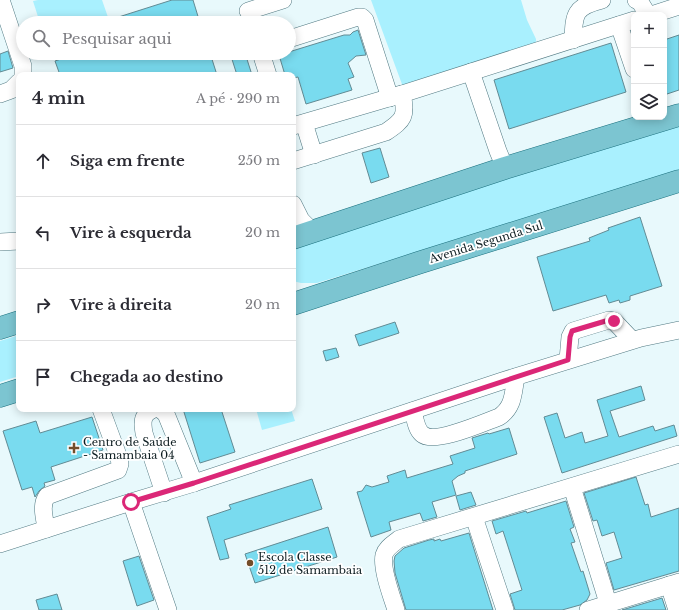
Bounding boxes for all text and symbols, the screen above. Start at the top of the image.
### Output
map controls [631,12,667,120]
button: + [631,12,667,48]
search box [16,16,296,60]
icon: search [30,27,52,49]
text: Pesquisar aqui [62,29,172,48]
button: − [631,48,667,84]
button: layers [631,84,667,120]
text: 4 min [32,88,85,109]
text: A pé · 290 m [196,90,280,107]
icon: ahead [32,150,54,172]
text: Siga em frente [70,151,185,170]
text: 250 m [238,152,280,169]
street label: Avenida Segunda Sul [427,218,545,266]
icon: left [32,222,54,244]
text: Vire à esquerda [70,223,192,242]
text: 20 m [245,224,280,241]
icon: right [32,294,54,316]
text: Vire à direita [70,295,172,314]
text: 20 m [245,296,280,313]
route end [605,312,623,330]
icon: arrive [32,366,54,388]
text: Chegada ao destino [70,367,223,386]
place label: Centro de Saúde - Samambaia 04 [83,435,177,462]
marker: Centro de Saúde - Samambaia 04 [68,442,80,454]
route start [122,493,140,511]
place label: Escola Classe 512 de Samambaia [258,550,363,577]
marker: Escola Classe 512 de Samambaia [245,558,255,568]

